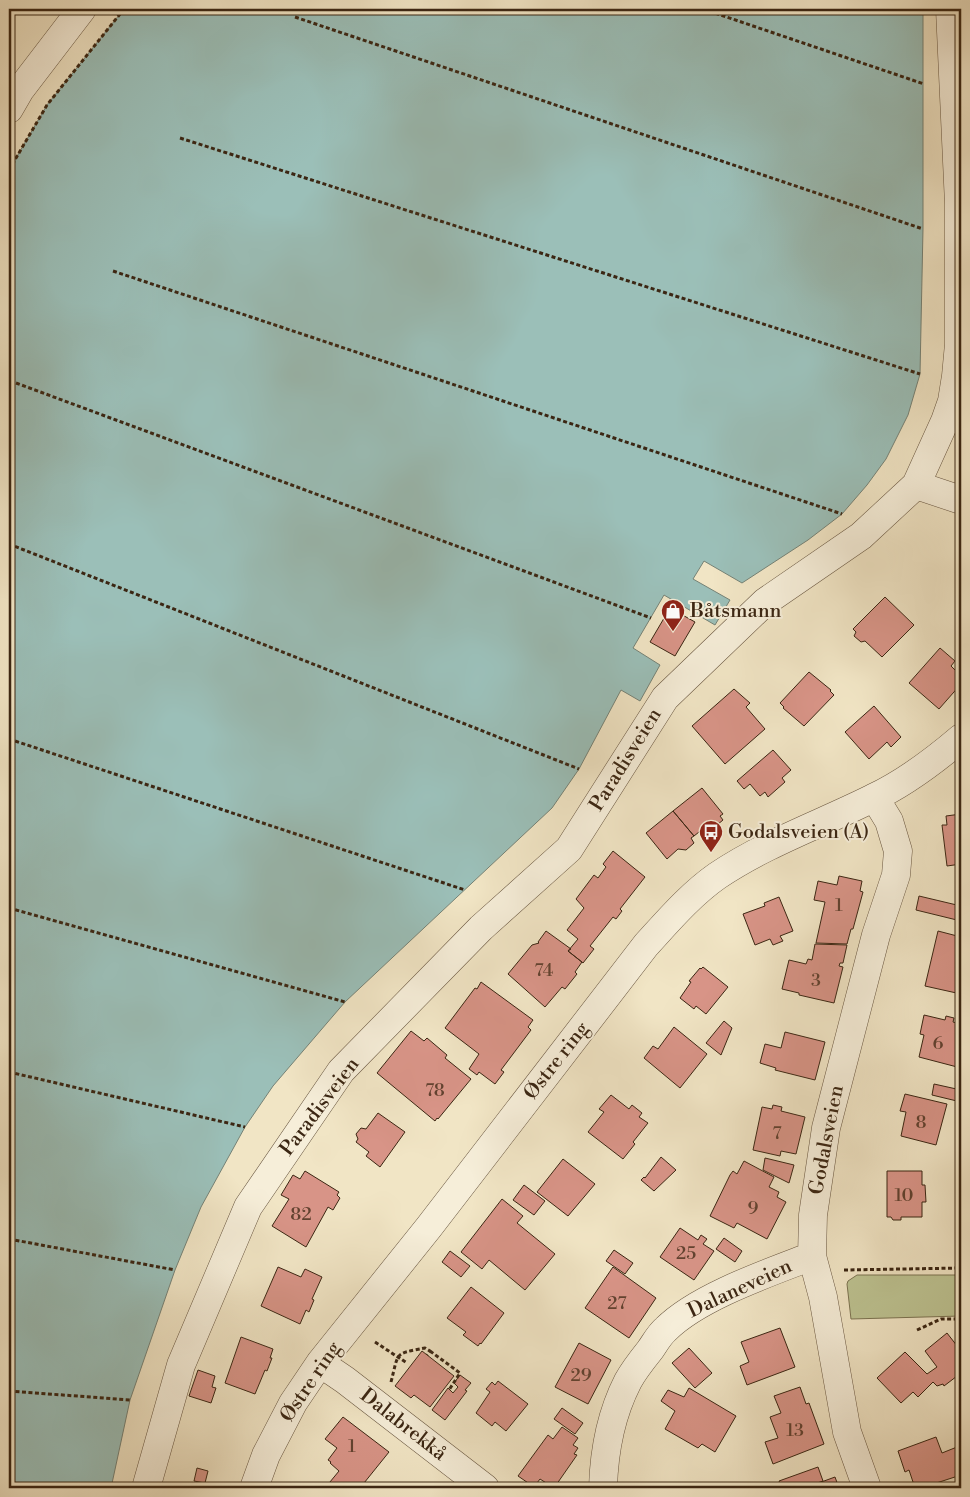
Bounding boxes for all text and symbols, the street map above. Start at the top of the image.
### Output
shop icon: Båtsmann [660,598,686,632]
place label: Båtsmann [689,599,782,624]
street label: Paradisveien [584,704,668,816]
bus stop icon: Godalsveien (A) [698,819,724,853]
place label: Godalsveien (A) [728,820,869,845]
house number: 1 [835,894,843,917]
house number: 74 [535,959,554,982]
house number: 3 [811,969,821,992]
street label: Østre ring [519,1017,595,1105]
house number: 6 [933,1032,944,1055]
street label: Paradisveien [275,1053,365,1161]
house number: 78 [425,1079,445,1102]
street label: Godalsveien [804,1083,850,1197]
house number: 8 [915,1111,927,1134]
house number: 7 [772,1122,782,1145]
house number: 10 [894,1184,914,1207]
house number: 9 [748,1197,759,1220]
house number: 82 [290,1203,312,1226]
house number: 25 [676,1242,696,1265]
street label: Dalaneveien [684,1254,796,1324]
house number: 27 [607,1292,627,1315]
street label: Østre ring [275,1336,347,1427]
house number: 29 [570,1364,592,1387]
street label: Dalabrekkå [355,1383,452,1467]
house number: 13 [786,1419,804,1442]
house number: 1 [348,1435,356,1458]

